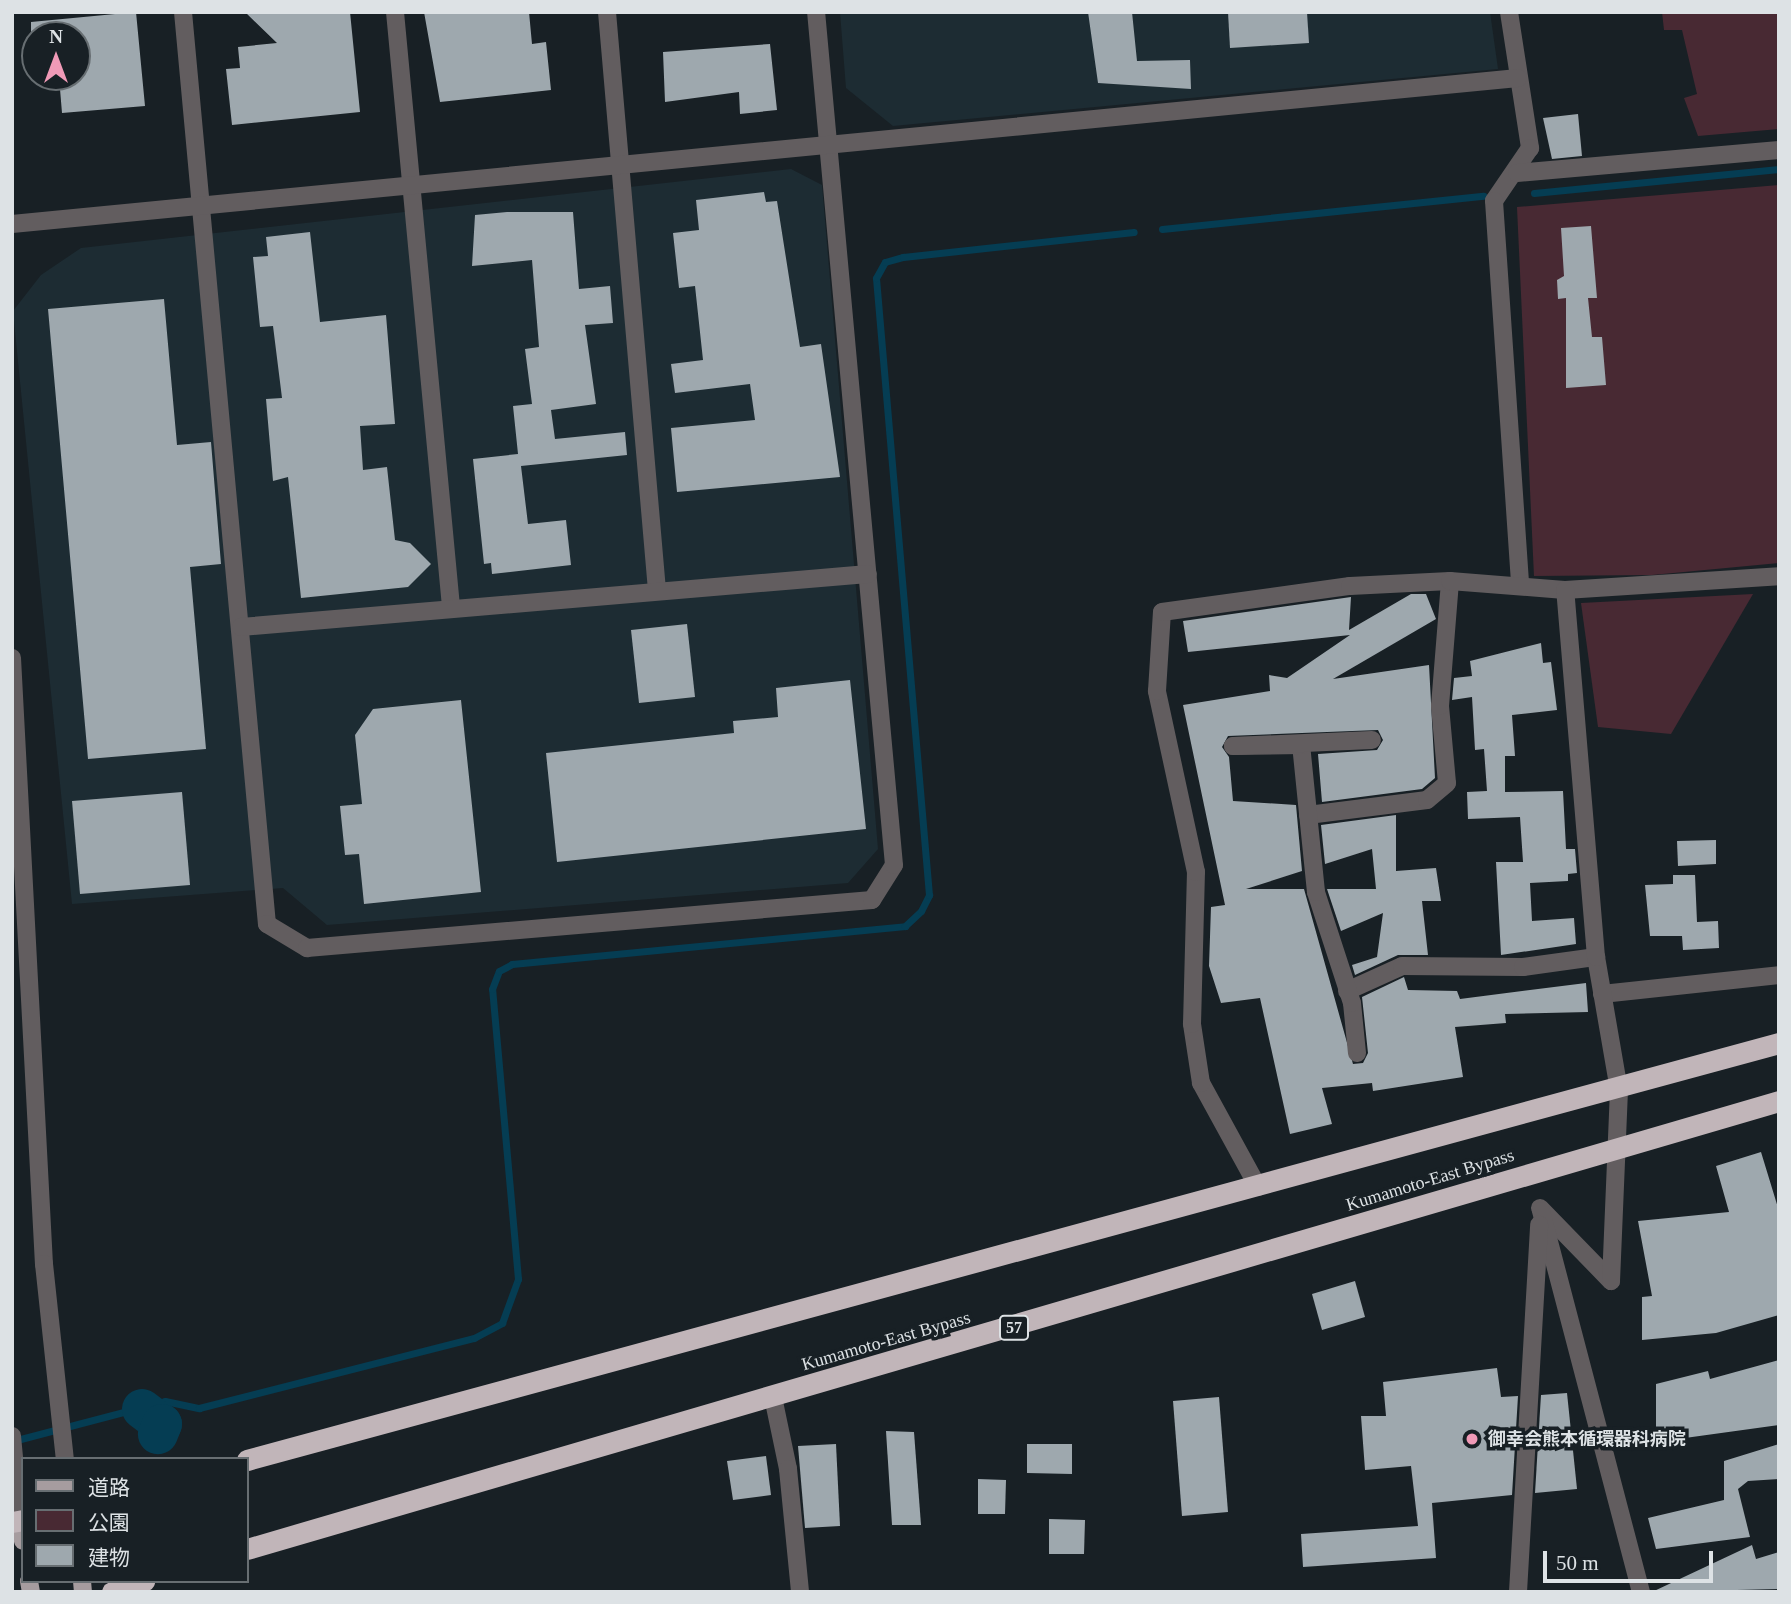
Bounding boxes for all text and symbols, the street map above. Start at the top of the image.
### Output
north arrow [21,21,91,91]
text: N [49,26,63,47]
street label: Kumamoto-East Bypass [1343,1144,1517,1216]
street label: Kumamoto-East Bypass [799,1307,973,1375]
road number: 57 [998,1316,1030,1340]
place label: 御幸会熊本循環器科病院 [1488,1428,1686,1450]
marker: 御幸会熊本循環器科病院 [1462,1429,1482,1449]
legend [21,1457,248,1583]
text: 道路 [88,1476,130,1500]
text: 公園 [88,1511,130,1535]
scale bar [1546,1538,1716,1582]
text: 建物 [88,1546,130,1570]
text: 50 m [1556,1551,1599,1575]

